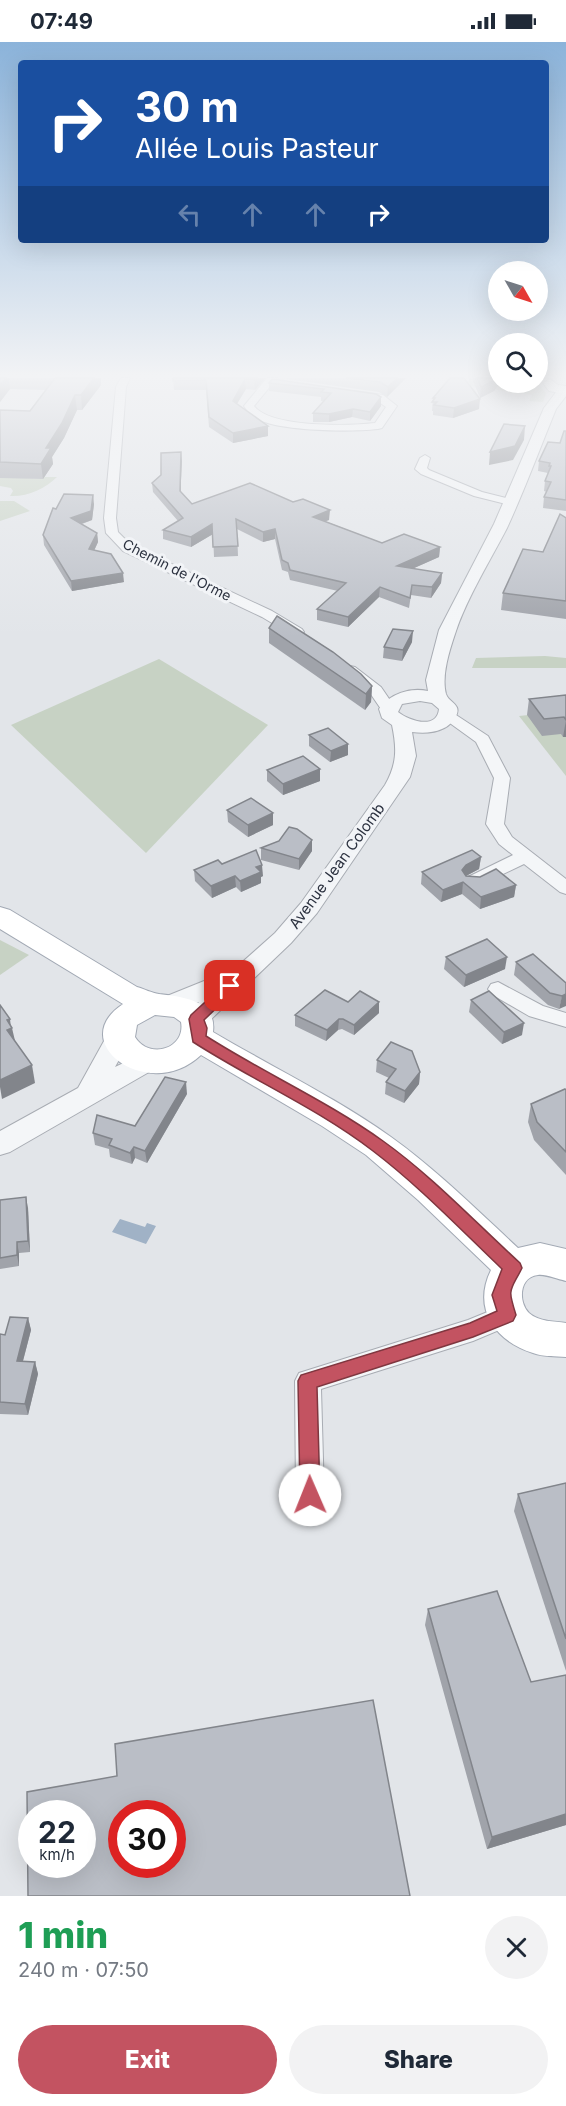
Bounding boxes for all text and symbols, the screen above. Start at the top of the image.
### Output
text: 07:49 [30,8,93,34]
text: 30 m [135,81,239,132]
icon: right [36,84,114,162]
text: Allée Louis Pasteur [135,132,379,165]
icon: left [173,198,206,231]
icon: ahead [236,198,269,231]
icon: ahead [299,198,332,231]
icon: right [362,198,395,231]
north arrow [488,261,548,321]
map controls [488,261,548,393]
button: search [488,333,548,393]
street label: Chemin de l'Orme [120,535,234,604]
street label: Avenue Jean Colomb [285,799,389,932]
pin [204,960,255,1011]
icon: arrive [213,969,246,1002]
position arrow [278,1463,342,1527]
speed limit sign: 30 [108,1800,186,1878]
text: 22 [38,1814,76,1850]
text: km/h [39,1845,75,1864]
text: 1 min [18,1913,108,1957]
button: close [485,1916,548,1979]
text: 240 m · 07:50 [18,1958,149,1982]
button: Exit [18,2025,277,2094]
button: Share [289,2025,548,2094]

